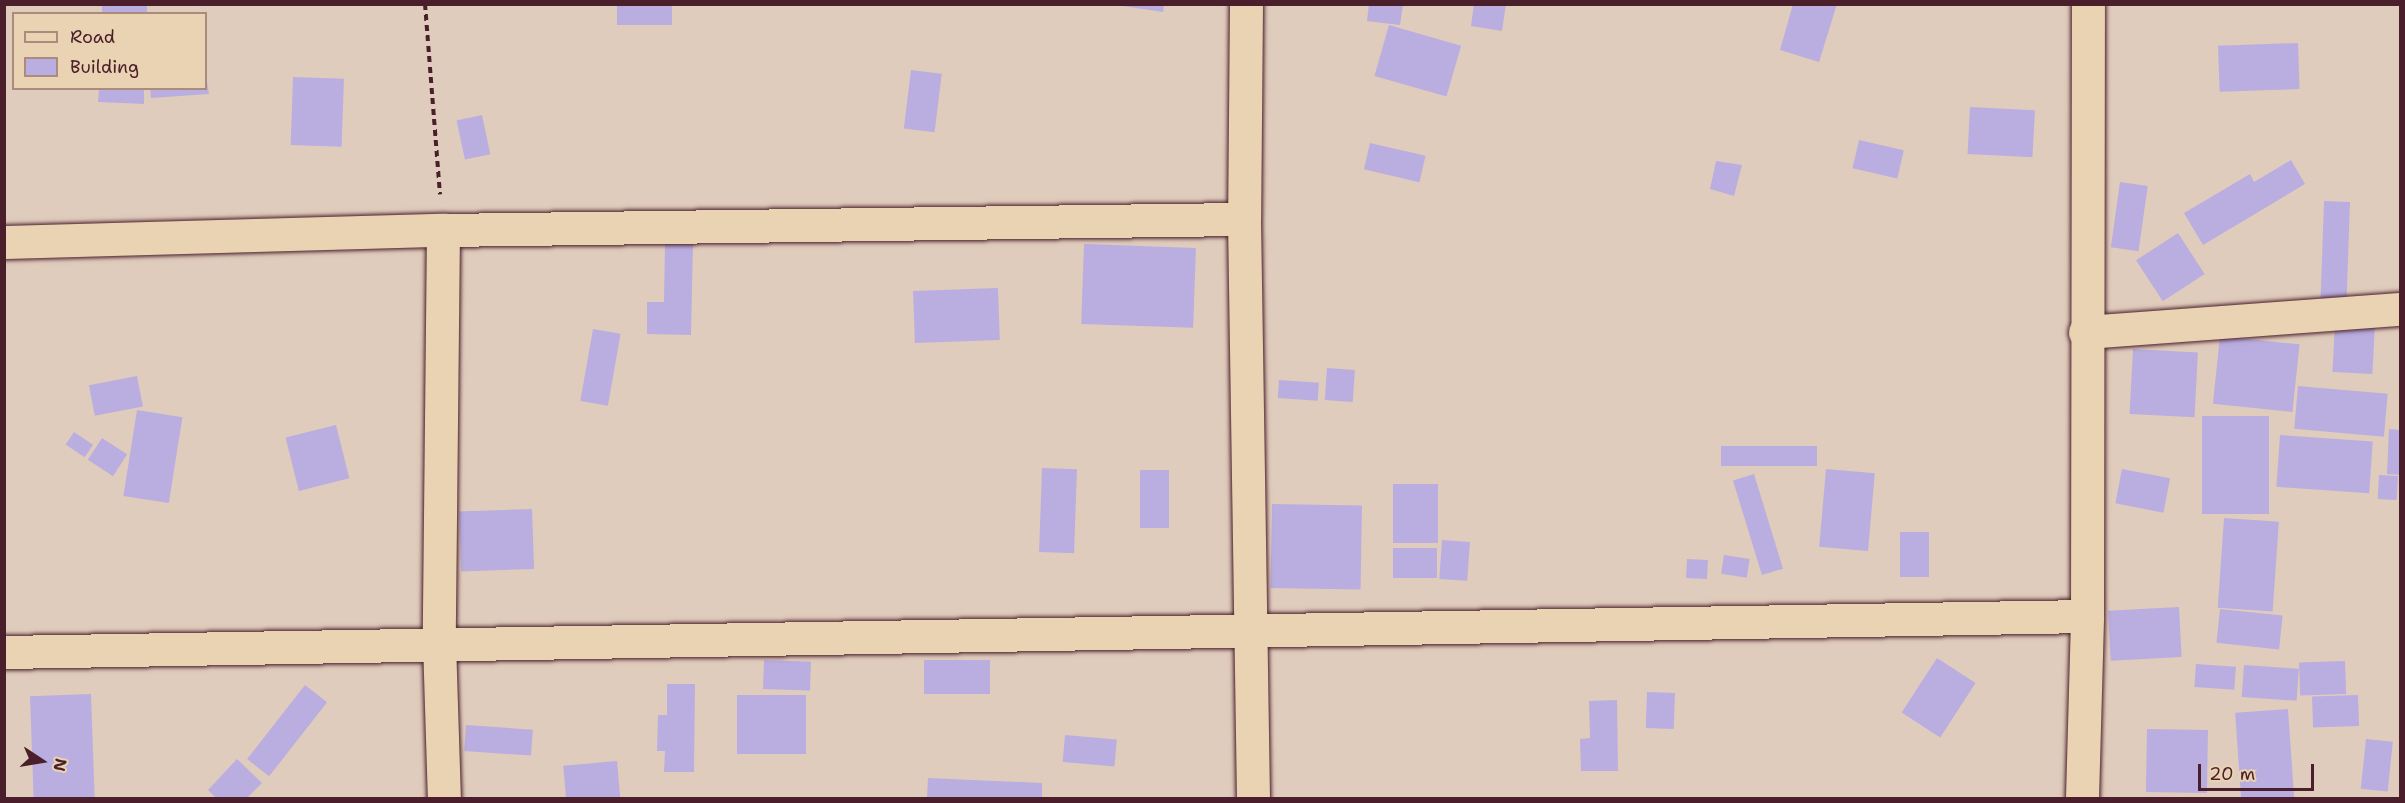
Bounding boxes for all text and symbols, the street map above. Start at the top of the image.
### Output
legend [12,12,207,90]
text: Road [70,25,115,49]
text: Building [70,55,139,79]
north arrow [12,731,72,791]
scale bar [2201,752,2316,790]
text: N [49,756,72,773]
text: 20 m [2209,762,2255,786]

